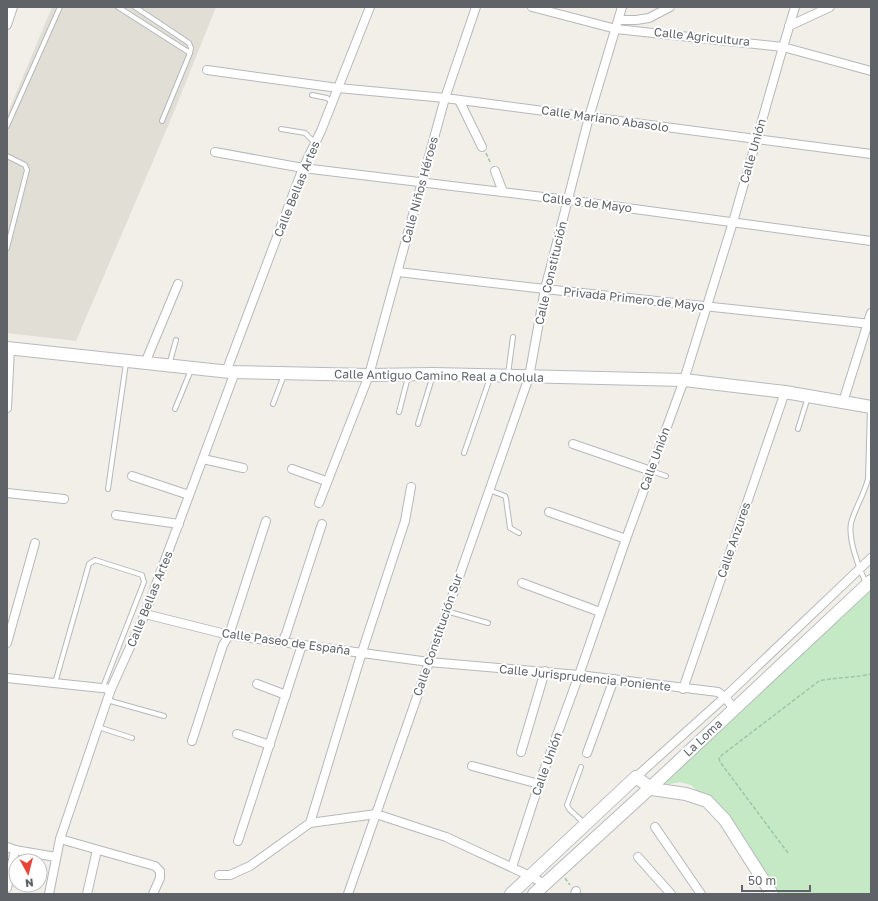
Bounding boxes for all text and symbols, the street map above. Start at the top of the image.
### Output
street label: Calle Agricultura [653,24,751,49]
street label: Calle Mariano Abasolo [540,102,670,135]
street label: Calle Unión [736,117,769,185]
street label: Calle Niños Héroes [398,135,441,245]
street label: Calle Bellas Artes [270,139,323,239]
street label: Calle 3 de Mayo [541,190,633,215]
street label: Calle Constitución [531,220,570,326]
street label: Privada Primero de Mayo [563,284,705,313]
street label: Calle Antiguo Camino Real a Cholula [334,366,544,385]
street label: Calle Unión [636,425,673,493]
street label: Calle Anzures [714,500,754,580]
street label: Calle Bellas Artes [123,549,176,649]
street label: Calle Constitución Sur [410,571,466,698]
street label: Calle Paseo de España [221,625,351,658]
street label: Calle Jurisprudencia Poniente [498,661,672,694]
street label: La Loma [680,716,725,760]
street label: Calle Unión [528,730,565,798]
north arrow [8,853,48,893]
scale bar [742,867,810,893]
text: 50 m [748,873,776,888]
text: N [24,876,34,890]

